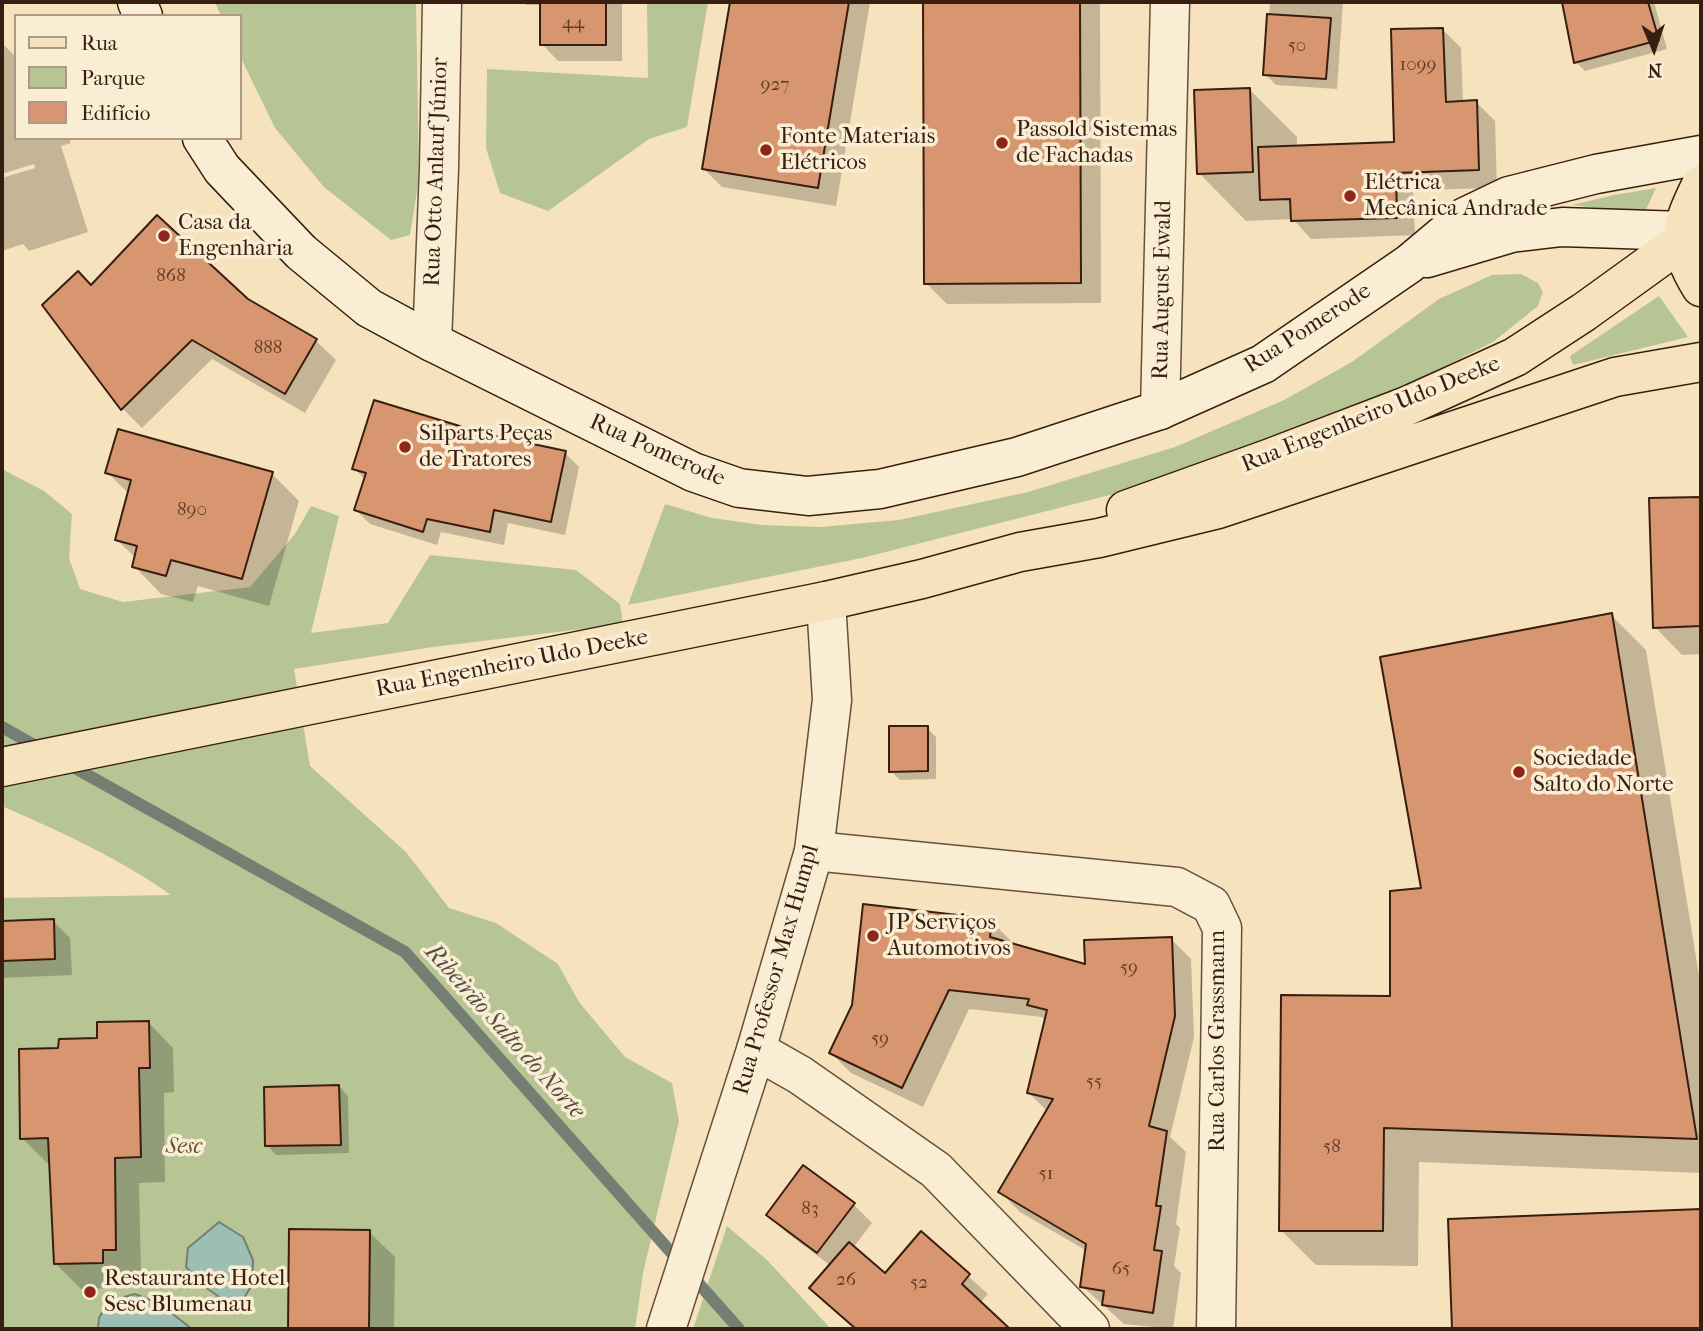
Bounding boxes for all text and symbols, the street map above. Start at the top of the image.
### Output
house number: 44 [562,12,584,34]
legend [14,14,242,140]
north arrow [1619,14,1689,84]
text: Rua [81,31,118,55]
house number: 50 [1288,35,1306,57]
house number: 1099 [1399,54,1437,76]
street label: Rua Otto Anlauf Júnior [419,57,455,287]
text: N [1647,59,1662,81]
text: Parque [81,66,145,90]
house number: 927 [761,74,789,96]
text: Edifício [81,101,150,125]
place label: Passold Sistemas de Fachadas [1016,116,1177,170]
place label: Fonte Materiais Elétricos [780,123,935,177]
marker: Passold Sistemas de Fachadas [994,135,1010,151]
marker: Fonte Materiais Elétricos [758,142,774,158]
place label: Elétrica Mecânica Andrade [1364,169,1548,223]
marker: Elétrica Mecânica Andrade [1342,188,1358,204]
street label: Rua August Ewald [1148,200,1178,380]
place label: Casa da Engenharia [178,209,293,263]
marker: Casa da Engenharia [156,228,172,244]
house number: 868 [156,265,186,287]
street label: Rua Pomerode [1240,278,1376,380]
house number: 888 [254,337,282,359]
street label: Rua Engenheiro Udo Deeke [1238,350,1504,480]
street label: Rua Pomerode [585,409,729,493]
place label: Silparts Peças de Tratores [419,420,553,474]
marker: Silparts Peças de Tratores [397,439,413,455]
house number: 890 [177,499,207,521]
street label: Rua Engenheiro Udo Deeke [374,624,650,704]
place label: Sociedade Salto do Norte [1533,745,1674,799]
marker: Sociedade Salto do Norte [1511,764,1527,780]
street label: Rua Professor Max Humpl [728,842,826,1098]
place label: JP Serviços Automotivos [887,909,1011,963]
marker: JP Serviços Automotivos [865,928,881,944]
street label: Rua Carlos Grassmann [1204,930,1232,1152]
water label: Ribeirão Salto do Norte [418,939,590,1125]
house number: 59 [1120,957,1138,979]
house number: 59 [871,1028,889,1050]
house number: 55 [1086,1071,1102,1093]
park label: Sesc [166,1133,202,1161]
house number: 58 [1323,1136,1341,1158]
house number: 51 [1039,1163,1053,1185]
house number: 83 [801,1198,819,1220]
house number: 65 [1112,1258,1130,1280]
place label: Restaurante Hotel Sesc Blumenau [104,1265,285,1319]
house number: 26 [836,1269,856,1291]
house number: 52 [910,1272,928,1294]
marker: Restaurante Hotel Sesc Blumenau [82,1284,98,1300]

